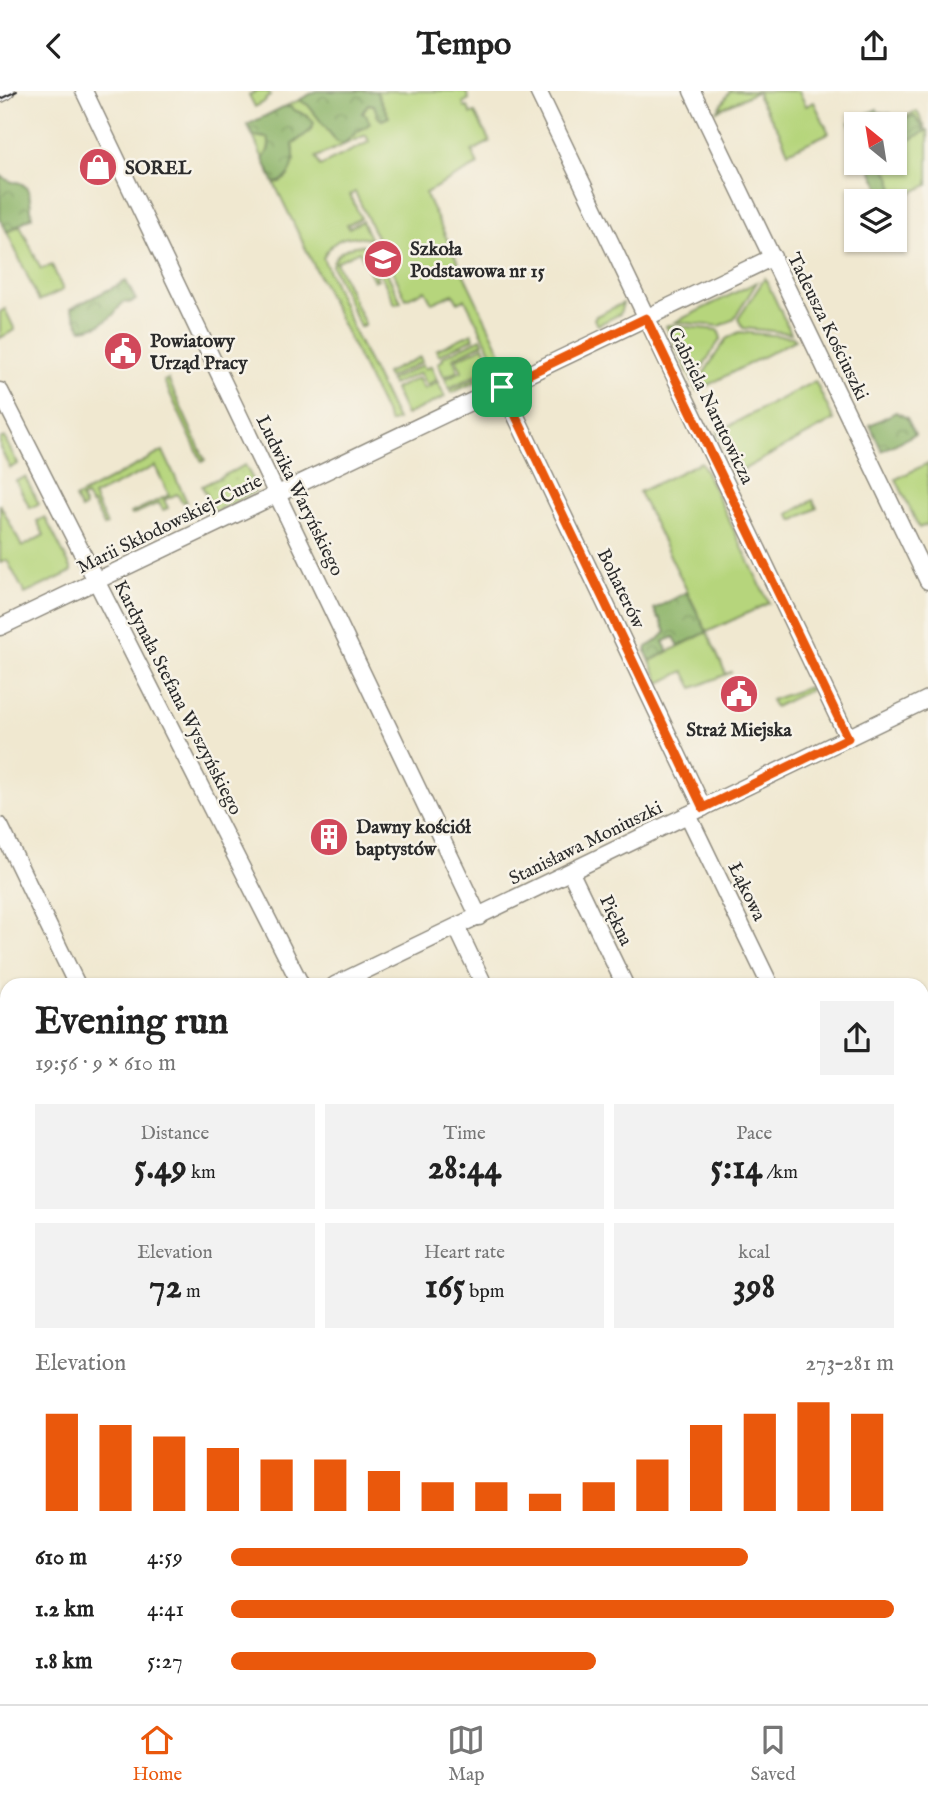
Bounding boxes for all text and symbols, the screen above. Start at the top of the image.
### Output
text: Tempo [417,25,511,66]
icon: back [35,27,73,65]
icon: share [855,27,893,65]
north arrow [844,112,906,175]
map controls [844,112,907,252]
shop icon: SOREL [77,146,119,188]
place label: SOREL [125,157,192,181]
button: layers [844,189,907,252]
school or university icon: Szkoła Podstawowa nr 15 [362,238,404,280]
place label: Szkoła Podstawowa nr 15 [410,238,545,284]
street label: Tadeusza Kościuszki [781,249,873,405]
street label: Gabriela Narutowicza [662,323,759,489]
public building icon: Powiatowy Urząd Pracy [102,330,144,372]
place label: Powiatowy Urząd Pracy [149,330,248,376]
pin [472,357,532,417]
icon: arrive [483,368,521,406]
street label: Ludwika Waryńskiego [250,412,349,580]
street label: Marii Skłodowskiej-Curie [73,469,267,580]
street label: Bohaterów [591,545,650,633]
street label: Kardynała Stefana Wyszyńskiego [108,577,247,819]
public building icon: Straż Miejska [718,673,760,715]
place label: Straż Miejska [686,719,793,743]
street label: Stanisława Moniuszki [505,796,667,891]
building icon: Dawny kościół baptystów [308,816,350,858]
place label: Dawny kościół baptystów [355,816,471,862]
street label: Łąkowa [722,859,771,926]
street label: Piękna [593,892,638,951]
text: Evening run [35,999,229,1047]
button: share [820,1001,894,1075]
text: 19:56 · 9 × 610 m [35,1049,176,1078]
text: Distance [140,1122,209,1146]
text: Time [443,1122,486,1146]
text: Pace [736,1122,772,1146]
text: 5.49 [134,1146,187,1191]
text: 28:44 [428,1146,501,1191]
text: 5:14 [710,1146,762,1191]
text: km [187,1161,216,1185]
text: /km [762,1161,798,1185]
text: Elevation [137,1241,213,1265]
text: Heart rate [424,1241,505,1265]
text: kcal [738,1241,770,1265]
text: 72 [149,1265,182,1310]
text: 165 [425,1265,465,1310]
text: 398 [733,1265,775,1310]
text: m [182,1280,201,1304]
text: bpm [465,1280,504,1304]
text: Elevation [35,1349,126,1378]
text: 273–281 m [805,1349,894,1378]
text: 610 m [35,1543,87,1572]
text: 4:59 [147,1543,183,1572]
text: 1.2 km [35,1595,94,1624]
text: 4:41 [147,1595,184,1624]
text: 1.8 km [35,1647,93,1676]
text: 5:27 [147,1647,183,1676]
tab: Home [133,1721,182,1787]
tab: Map [447,1721,485,1787]
tab: Saved [750,1721,795,1787]

